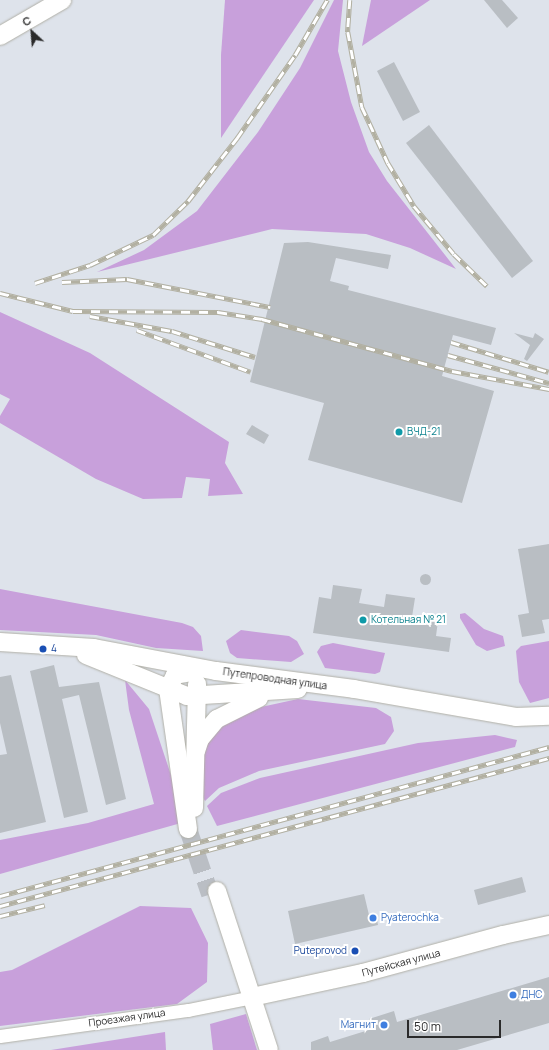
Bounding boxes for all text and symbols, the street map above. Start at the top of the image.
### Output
north arrow [12,12,52,52]
text: С [20,12,33,29]
place label: ВЧД-21 [407,426,441,438]
marker: ВЧД-21 [394,427,404,437]
place label: Котельная № 21 [371,614,446,626]
marker: Котельная № 21 [358,615,368,625]
place label: 4 [51,643,57,655]
marker: 4 [38,644,48,654]
street label: Путепроводная улица [222,666,328,692]
place label: Pyaterochka [381,912,439,924]
marker: Pyaterochka [368,913,378,923]
place label: Puteprovod [294,945,347,957]
marker: Puteprovod [350,946,360,956]
street label: Путейская улица [361,947,441,979]
place label: ДНС [521,989,542,1001]
marker: ДНС [508,990,518,1000]
street label: Проезжая улица [88,1007,166,1029]
scale bar [409,1012,503,1038]
text: 50 m [414,1018,441,1035]
place label: Магнит [341,1019,376,1031]
marker: Магнит [379,1020,389,1030]

